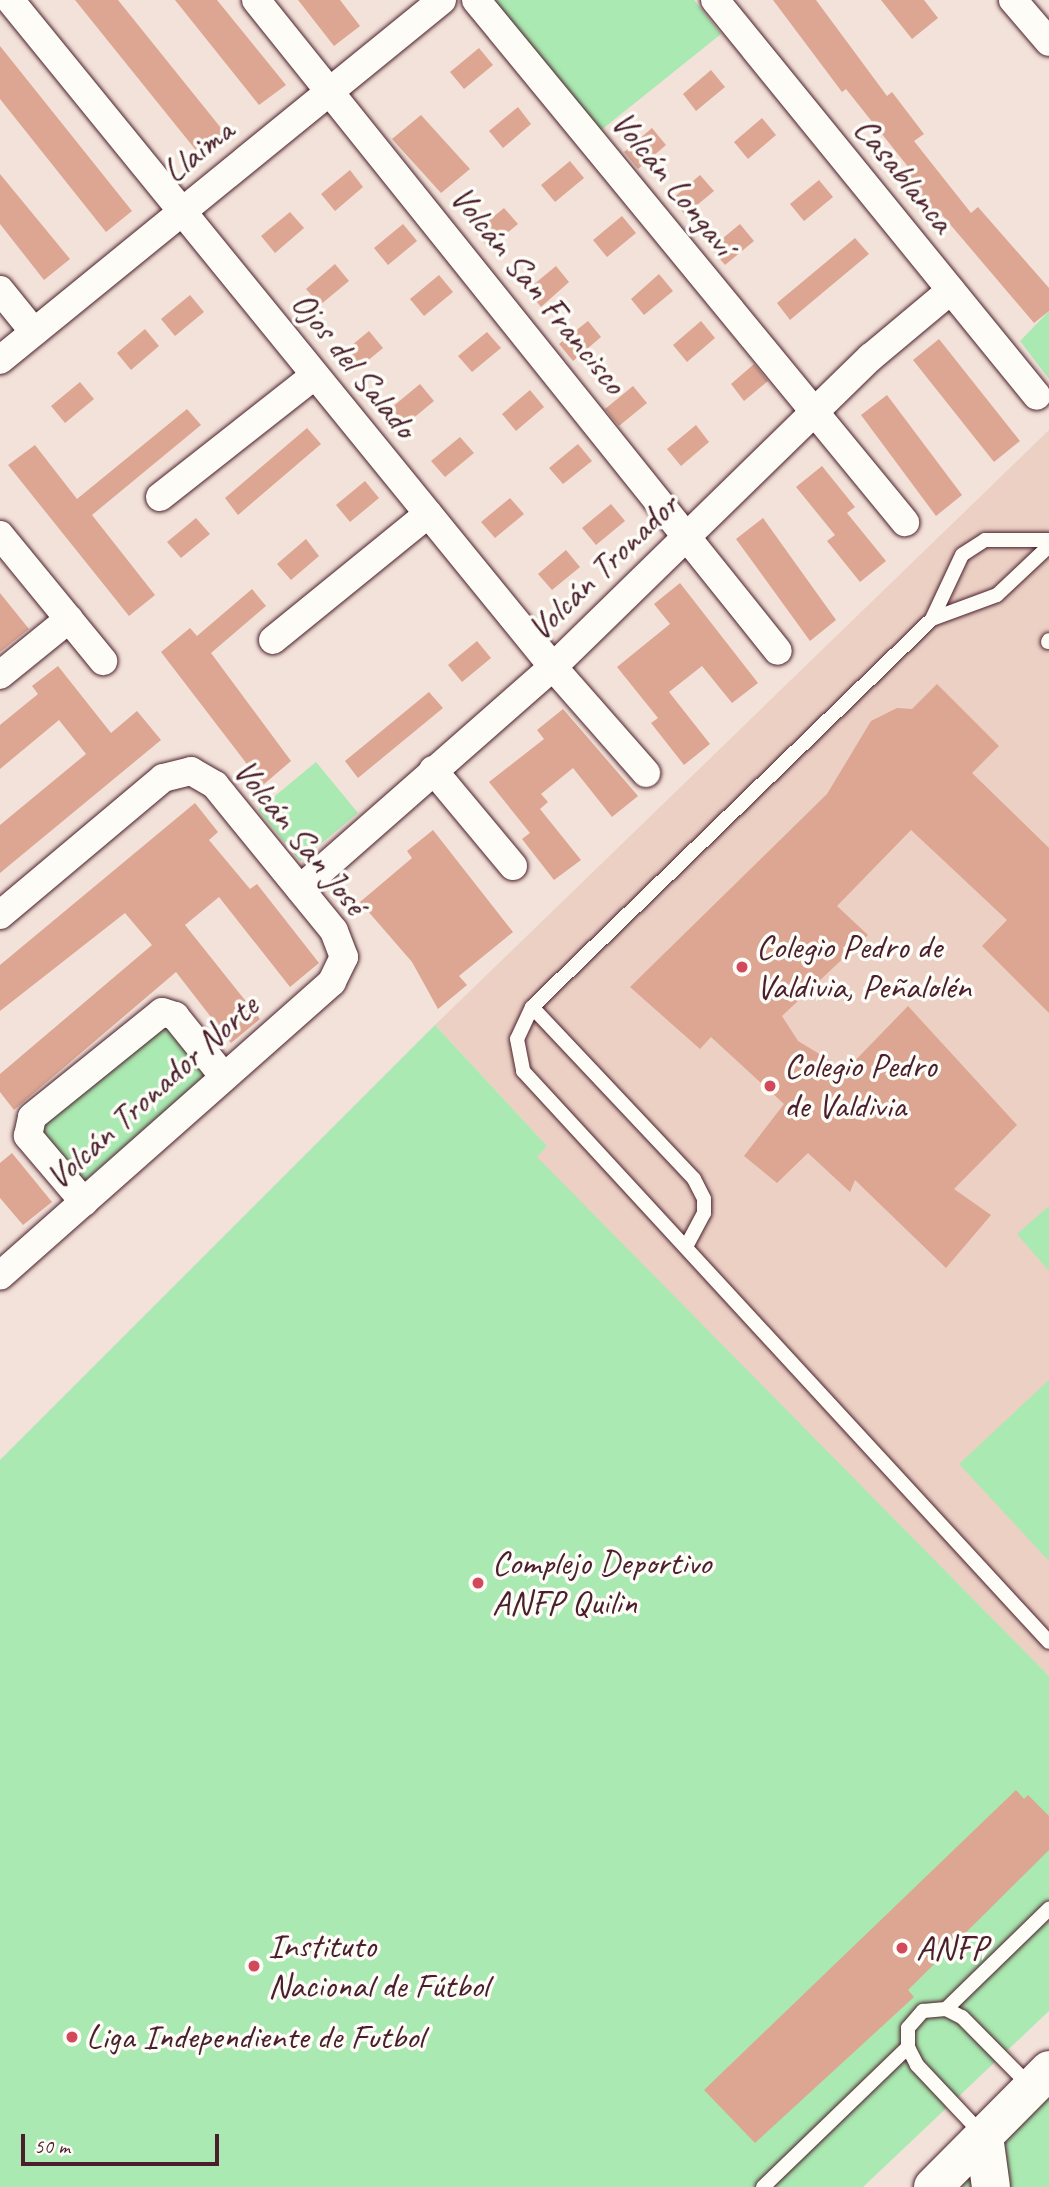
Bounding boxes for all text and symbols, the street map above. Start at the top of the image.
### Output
street label: Volcán Longaví [602,102,744,264]
street label: Casablanca [845,109,963,241]
street label: Llaima [154,110,242,192]
street label: Volcán San Francisco [441,177,635,403]
street label: Ojos del Salado [282,284,426,446]
street label: Volcán Tronador [519,485,687,649]
street label: Volcán San José [224,751,376,923]
place label: Colegio Pedro de Valdivia, Peñalolén [756,926,971,1008]
marker: Colegio Pedro de Valdivia, Peñalolén [734,959,750,975]
street label: Volcán Tronador Norte [38,986,266,1198]
place label: Colegio Pedro de Valdivia [784,1045,936,1127]
marker: Colegio Pedro de Valdivia [762,1078,778,1094]
place label: Complejo Deportivo ANFP Quilin [492,1542,711,1624]
marker: Complejo Deportivo ANFP Quilin [470,1575,486,1591]
place label: Instituto Nacional de Fútbol [268,1925,489,2007]
place label: ANFP [916,1927,987,1969]
marker: ANFP [894,1940,910,1956]
marker: Instituto Nacional de Fútbol [246,1958,262,1974]
place label: Liga Independiente de Futbol [86,2016,424,2058]
marker: Liga Independiente de Futbol [64,2029,80,2045]
scale bar [24,2120,222,2164]
text: 50 m [34,2133,70,2159]

